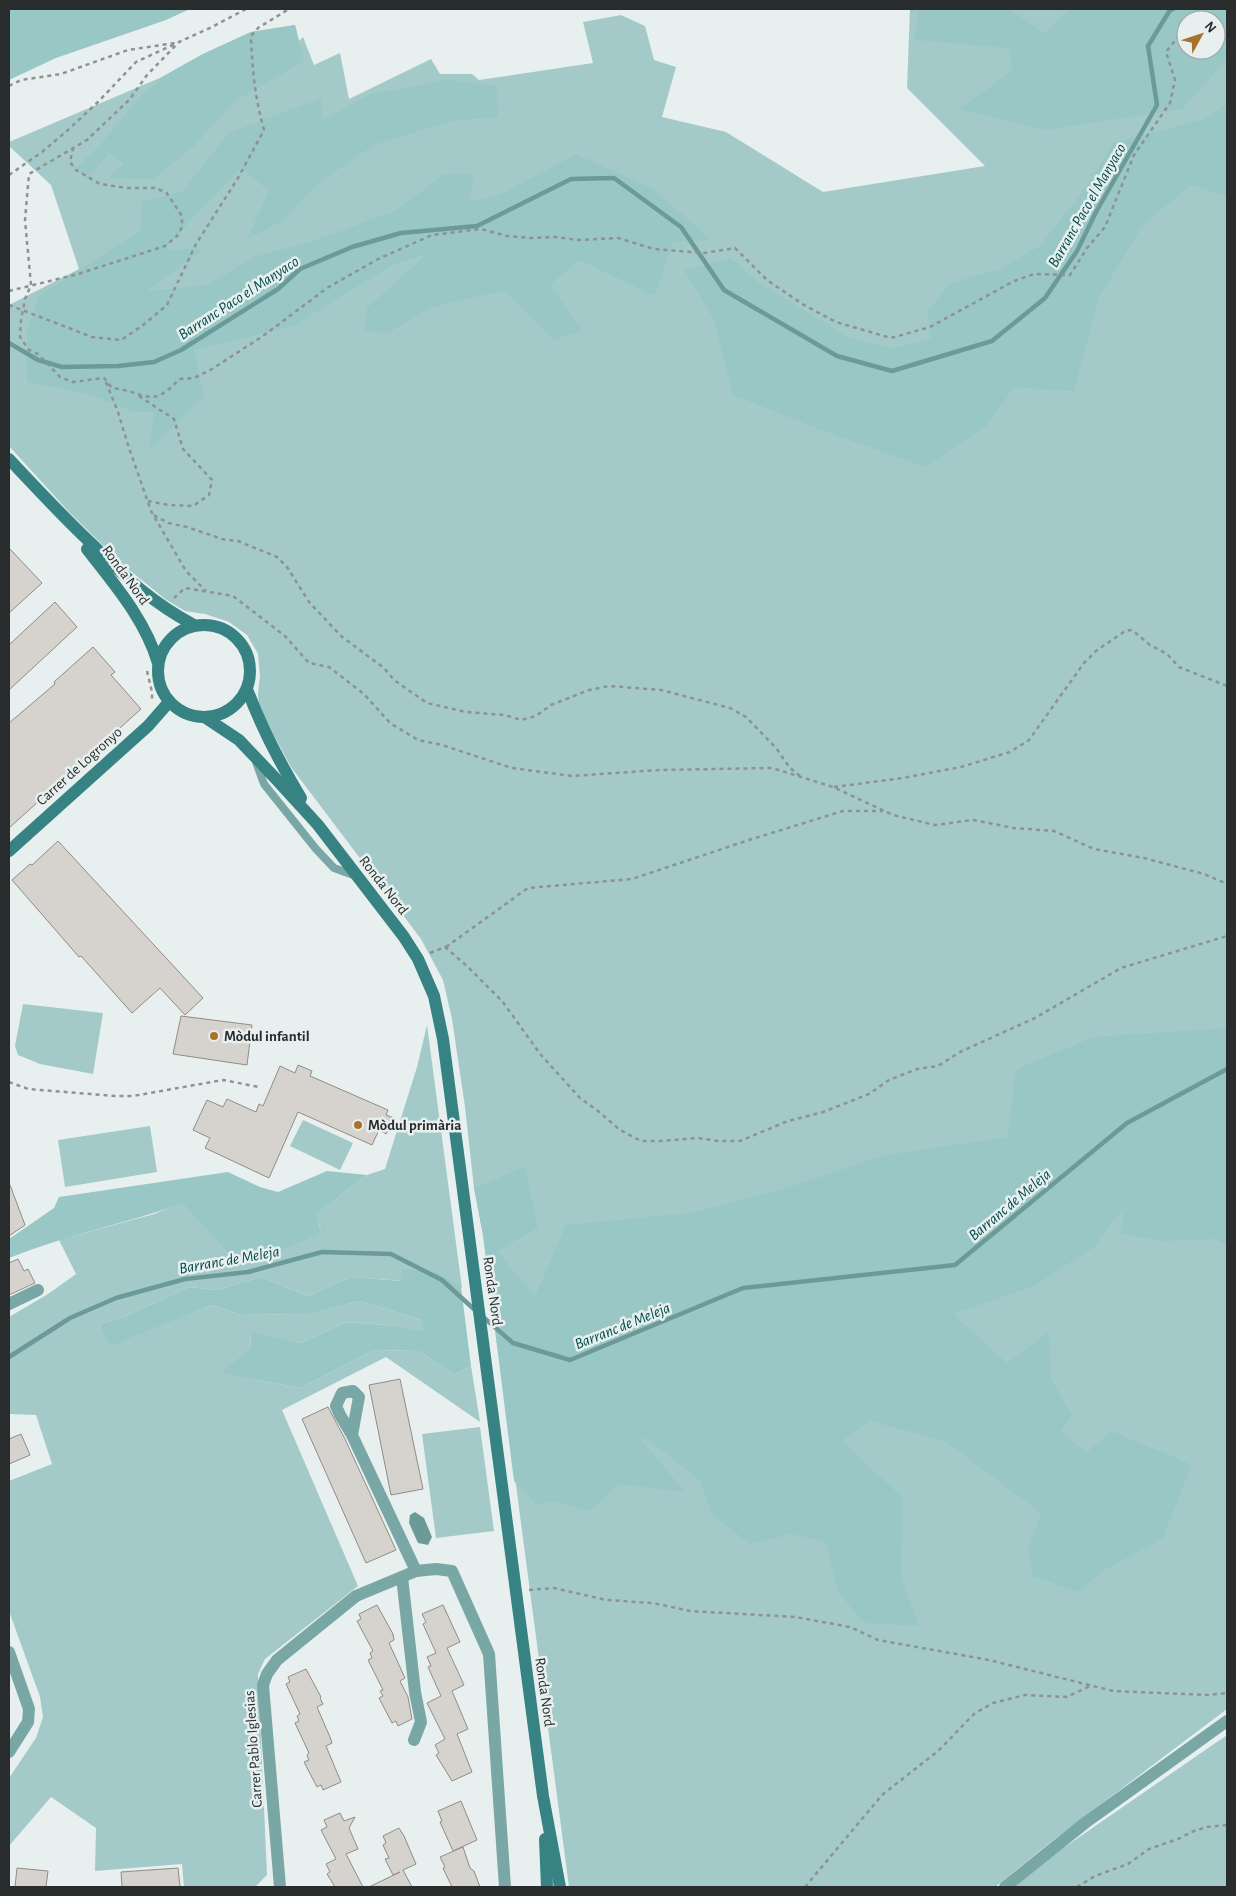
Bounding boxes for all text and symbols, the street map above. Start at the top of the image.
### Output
north arrow [1176,10,1226,60]
text: N [1202,19,1219,36]
water label: Barranc Paco el Manyaco [1045,141,1129,270]
water label: Barranc Paco el Manyaco [176,253,302,343]
street label: Ronda Nord [99,543,152,608]
street label: Carrer de Logronyo [34,724,125,809]
street label: Ronda Nord [356,853,411,918]
place label: Mòdul infantil [224,1029,310,1044]
marker: Mòdul infantil [208,1030,220,1042]
place label: Mòdul primària [368,1118,461,1133]
marker: Mòdul primària [352,1119,364,1131]
water label: Barranc de Meleja [966,1166,1054,1244]
water label: Barranc de Meleja [178,1243,281,1278]
street label: Ronda Nord [480,1256,505,1327]
water label: Barranc de Meleja [572,1299,673,1353]
street label: Ronda Nord [532,1657,557,1728]
street label: Carrer Pablo Iglesias [242,1690,265,1808]

